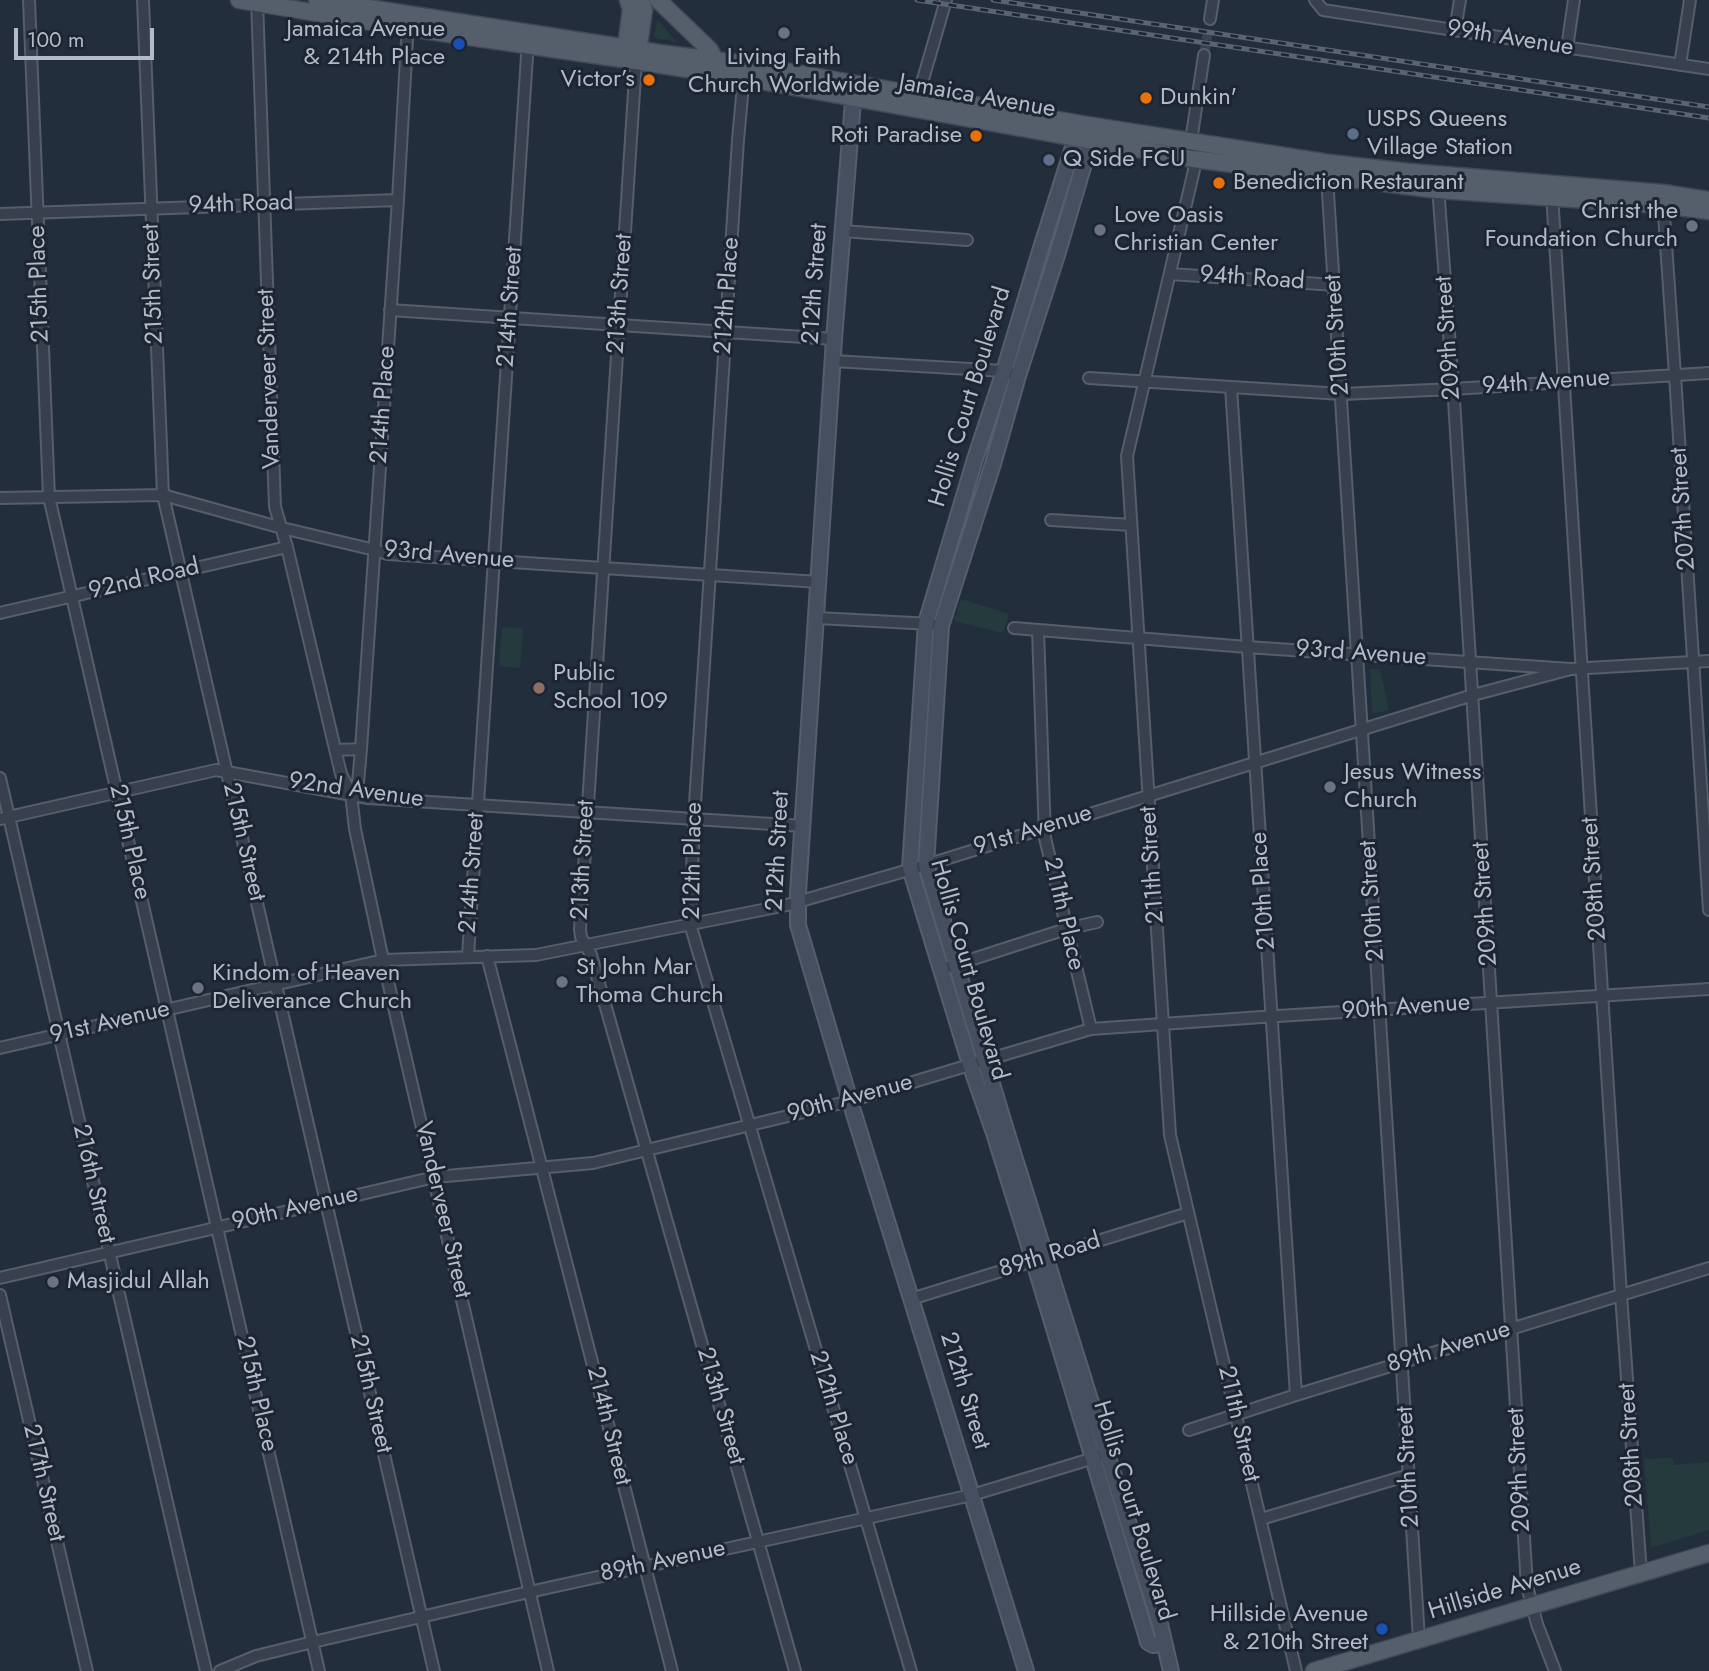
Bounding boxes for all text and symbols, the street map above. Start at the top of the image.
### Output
scale bar [18,14,158,58]
street label: 99th Avenue [1445,15,1575,63]
place label: Jamaica Avenue & 214th Place [286,16,445,72]
text: 100 m [27,25,84,55]
marker: Living Faith Church Worldwide [776,25,792,41]
marker: Jamaica Avenue & 214th Place [451,36,467,52]
place label: Living Faith Church Worldwide [688,44,880,100]
place label: Victor’s [560,66,635,94]
street label: Jamaica Avenue [896,69,1058,125]
marker: Victor’s [641,72,657,88]
place label: Dunkin' [1160,84,1237,112]
marker: Dunkin' [1138,90,1154,106]
place label: USPS Queens Village Station [1367,106,1513,162]
place label: Roti Paradise [831,122,962,150]
marker: USPS Queens Village Station [1345,126,1361,142]
marker: Roti Paradise [968,128,984,144]
place label: Q Side FCU [1063,146,1185,174]
marker: Q Side FCU [1041,152,1057,168]
place label: Benediction Restaurant [1233,169,1464,197]
marker: Benediction Restaurant [1211,175,1227,191]
street label: 94th Road [188,189,294,221]
place label: Christ the Foundation Church [1485,198,1678,254]
place label: Love Oasis Christian Center [1114,202,1278,258]
marker: Christ the Foundation Church [1684,218,1700,234]
marker: Love Oasis Christian Center [1092,222,1108,238]
street label: 215th Street [138,223,170,345]
street label: 212th Street [797,223,835,345]
street label: 215th Place [24,225,56,343]
street label: 213th Street [602,233,640,355]
street label: 212th Place [710,236,746,356]
street label: 214th Street [492,246,530,368]
street label: 94th Road [1199,261,1305,297]
street label: 210th Street [1319,273,1357,397]
street label: 209th Street [1430,275,1468,401]
street label: Hollis Court Boulevard [924,284,1018,510]
street label: Vanderveer Street [252,288,288,470]
street label: 214th Place [366,345,402,465]
street label: 94th Avenue [1481,364,1611,402]
street label: 207th Street [1665,446,1703,572]
street label: 93rd Avenue [383,536,515,576]
street label: 92nd Road [86,553,202,607]
street label: 93rd Avenue [1295,635,1427,673]
place label: Public School 109 [553,660,668,716]
marker: Public School 109 [531,680,547,696]
place label: Jesus Witness Church [1344,759,1481,815]
street label: 92nd Avenue [287,767,425,815]
marker: Jesus Witness Church [1322,779,1338,795]
street label: 215th Street [215,780,271,904]
street label: 215th Place [102,781,156,903]
street label: 212th Street [761,790,797,912]
street label: 213th Street [566,799,602,921]
street label: 91st Avenue [970,799,1096,863]
street label: 212th Place [679,802,709,920]
street label: 211th Street [1135,805,1171,925]
street label: 214th Street [454,812,492,934]
street label: 208th Street [1576,816,1614,942]
street label: 210th Place [1246,831,1282,951]
street label: 210th Street [1354,839,1392,963]
street label: 209th Street [1467,841,1505,967]
street label: 211th Place [1036,855,1090,973]
street label: Hollis Court Boulevard [923,856,1013,1084]
place label: St John Mar Thoma Church [576,954,724,1010]
place label: Kindom of Heaven Deliverance Church [212,960,412,1016]
marker: St John Mar Thoma Church [554,974,570,990]
marker: Kindom of Heaven Deliverance Church [190,980,206,996]
street label: 90th Avenue [1341,989,1471,1027]
street label: 91st Avenue [47,995,173,1051]
street label: 90th Avenue [784,1068,916,1130]
street label: Vanderveer Street [408,1119,476,1301]
street label: 216th Street [65,1122,121,1246]
street label: 90th Avenue [229,1181,361,1237]
street label: 89th Road [996,1227,1104,1285]
place label: Masjidul Allah [67,1268,210,1296]
marker: Masjidul Allah [45,1274,61,1290]
street label: 89th Avenue [1384,1316,1514,1380]
street label: 212th Street [933,1329,995,1453]
street label: 215th Street [342,1332,398,1456]
street label: 215th Place [229,1333,283,1455]
street label: 213th Street [690,1344,750,1468]
street label: 212th Place [802,1348,864,1468]
street label: 211th Street [1211,1363,1265,1485]
street label: 214th Street [579,1364,637,1488]
street label: 208th Street [1613,1382,1651,1508]
street label: Hollis Court Boulevard [1086,1398,1180,1624]
street label: 210th Street [1391,1405,1427,1529]
street label: 209th Street [1502,1407,1538,1533]
street label: 217th Street [15,1421,71,1545]
street label: 89th Avenue [598,1535,728,1589]
street label: Hillside Avenue [1425,1553,1585,1627]
place label: Hillside Avenue & 210th Street [1210,1601,1368,1657]
marker: Hillside Avenue & 210th Street [1374,1621,1390,1637]

